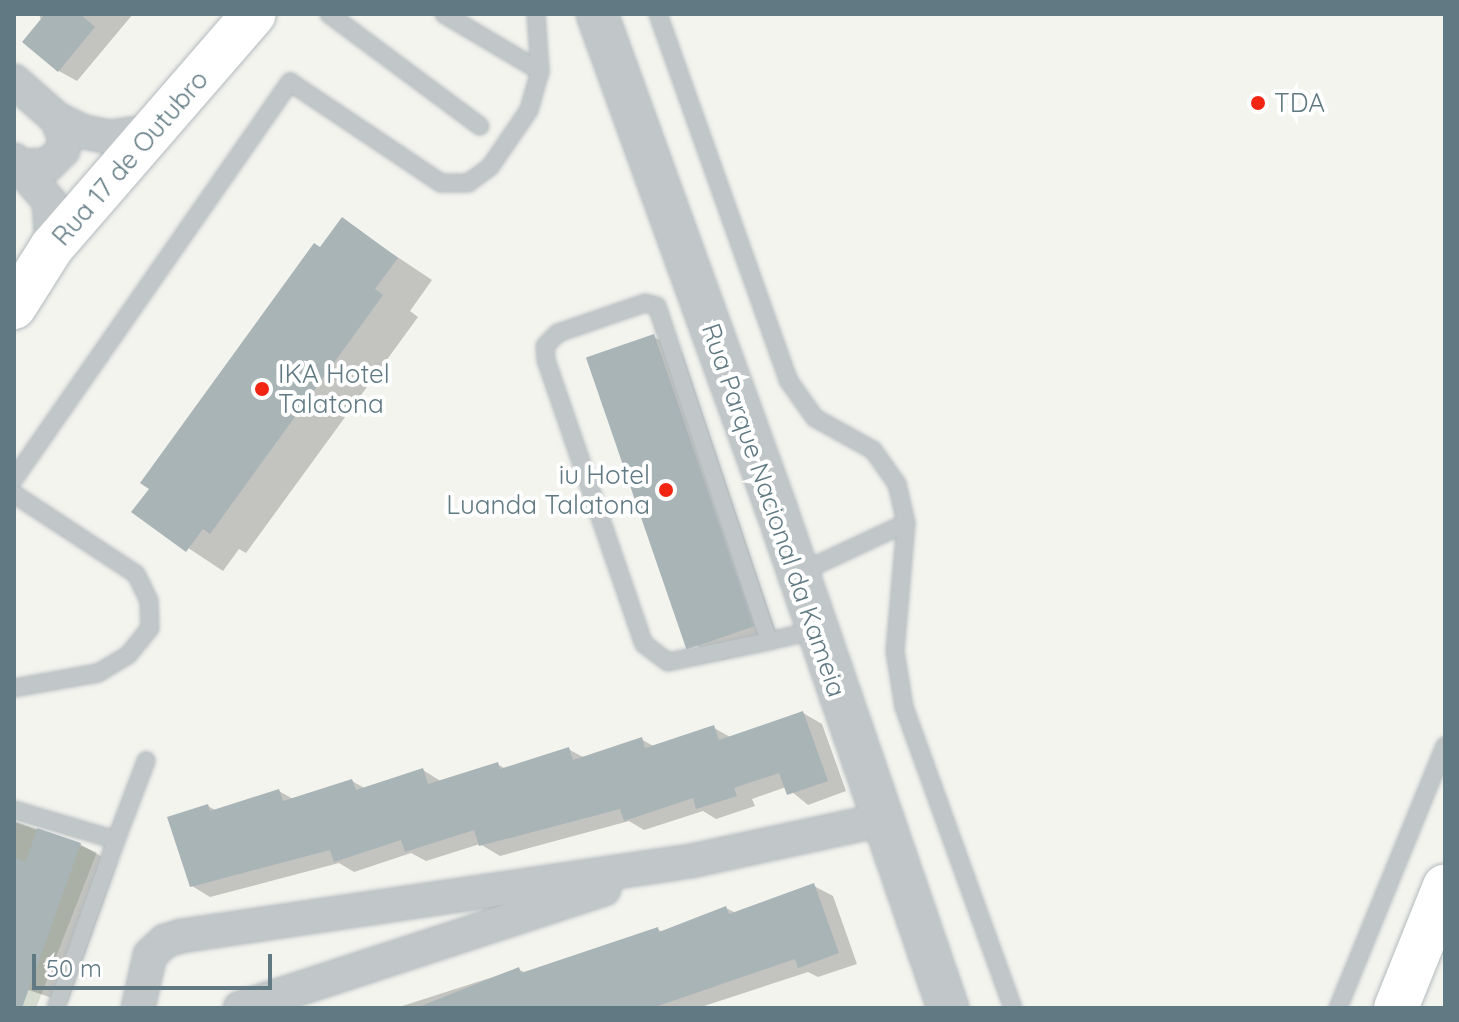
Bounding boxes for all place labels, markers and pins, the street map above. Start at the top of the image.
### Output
place label: TDA [1274,87,1325,119]
marker: TDA [1249,94,1267,112]
place label: IKA Hotel Talatona [278,358,390,420]
marker: IKA Hotel Talatona [253,380,271,398]
place label: iu Hotel Luanda Talatona [446,459,650,520]
marker: iu Hotel Luanda Talatona [657,481,675,499]

